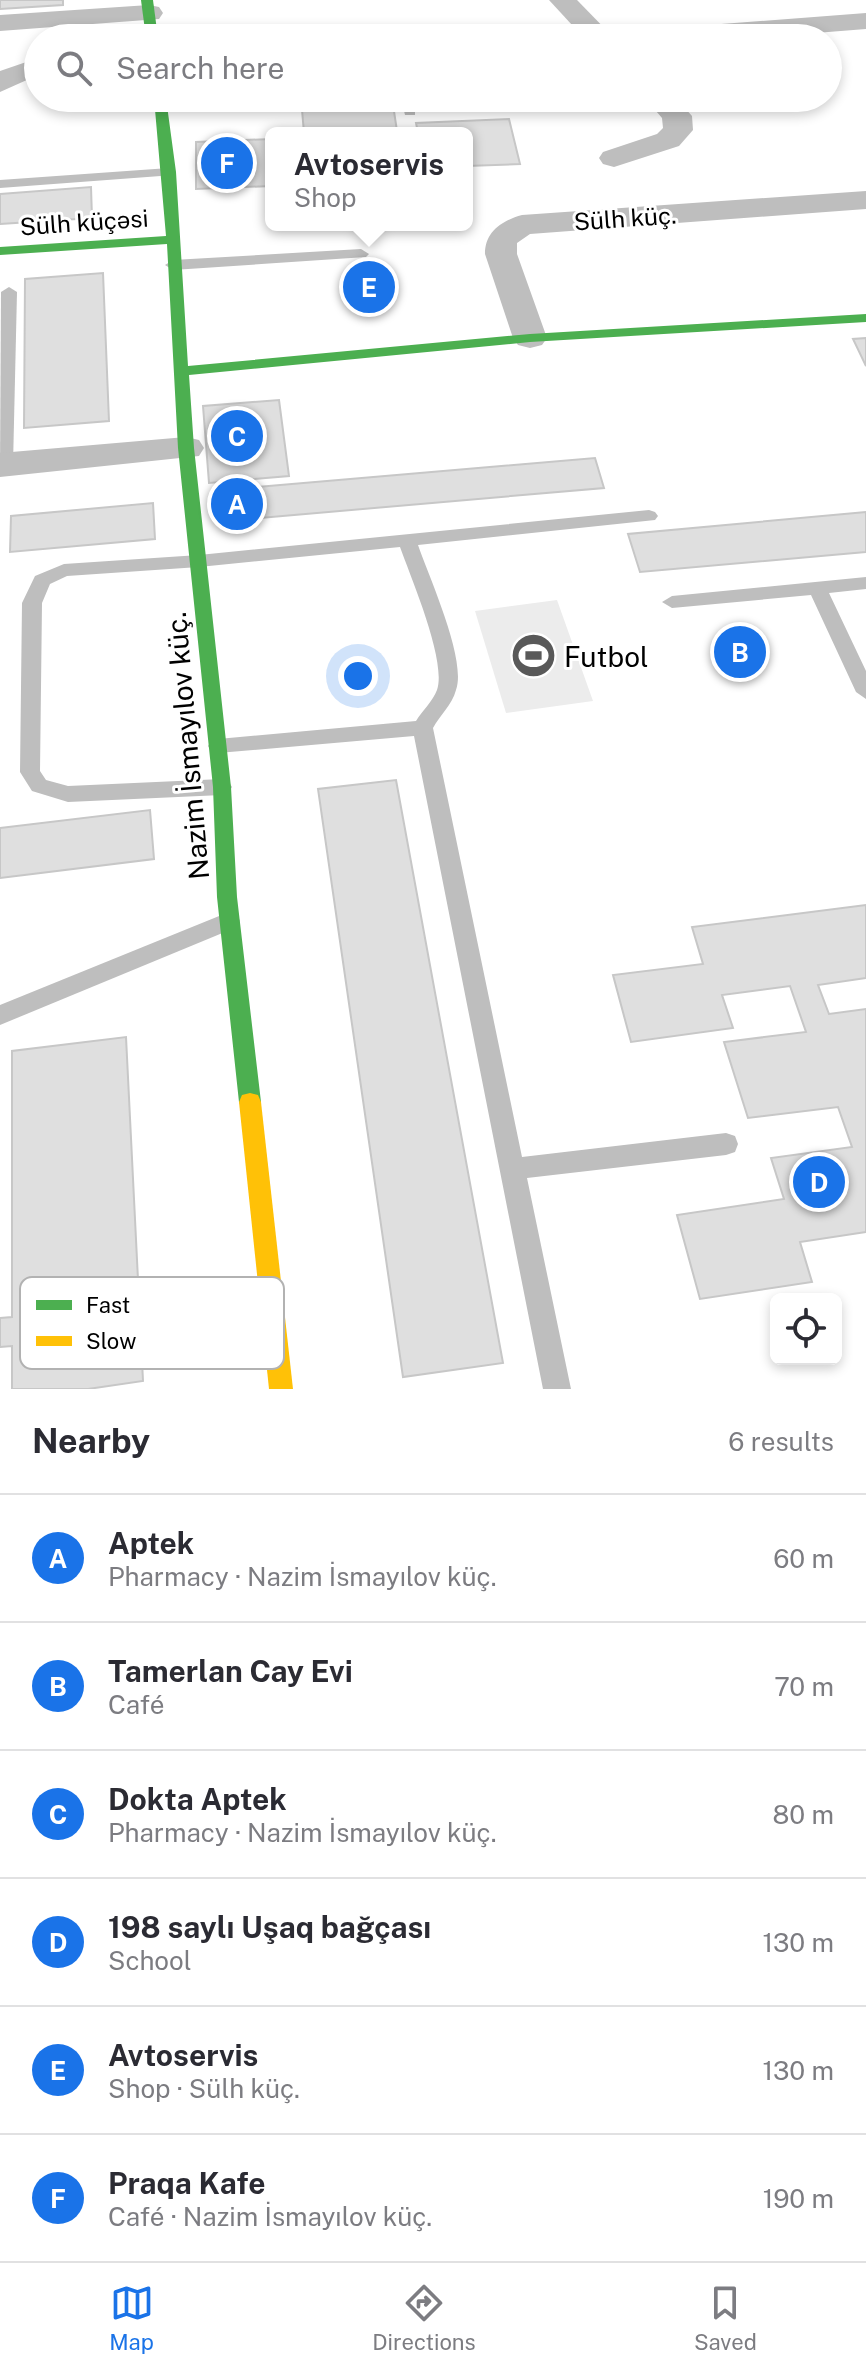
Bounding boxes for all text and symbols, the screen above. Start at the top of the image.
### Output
search box [24,24,842,112]
icon: search [52,46,96,90]
text: Search here [116,50,284,86]
popup [265,127,473,231]
pin: F [201,133,253,193]
text: Avtoservis [294,146,444,182]
text: Shop [294,182,356,213]
street label: Sülh küç. [573,200,677,236]
street label: Sülh küçəsi [19,204,149,240]
pin: E [343,257,395,317]
pin: C [211,406,263,466]
pin: A [211,474,263,534]
street label: Nazim İsmayılov küç. [159,611,215,881]
pin: B [714,622,766,682]
sports icon: Futbol [509,632,557,680]
place label: Futbol [564,640,649,673]
your location [338,656,378,696]
pin: D [793,1152,845,1212]
legend [20,1277,284,1369]
text: Fast [86,1292,130,1318]
map controls [770,1293,842,1365]
button: locate [770,1293,842,1365]
text: Slow [86,1328,136,1354]
text: Nearby [32,1421,150,1461]
text: 6 results [728,1426,834,1457]
text: Aptek [108,1525,194,1561]
text: A [49,1543,67,1574]
text: 60 m [773,1543,834,1574]
text: Pharmacy · Nazim İsmayılov küç. [108,1561,496,1592]
text: Tamerlan Cay Evi [108,1653,353,1689]
text: B [49,1671,67,1702]
text: 70 m [774,1671,834,1702]
text: Café [108,1689,165,1720]
text: Dokta Aptek [108,1781,287,1817]
text: C [49,1799,67,1830]
text: 80 m [773,1799,834,1830]
text: Pharmacy · Nazim İsmayılov küç. [108,1817,496,1848]
text: 198 saylı Uşaq bağçası [108,1909,431,1945]
text: D [49,1927,67,1958]
text: 130 m [762,1927,834,1958]
text: School [108,1945,192,1976]
text: Avtoservis [108,2037,258,2073]
text: E [50,2055,66,2086]
text: 130 m [762,2055,834,2086]
text: Shop · Sülh küç. [108,2073,300,2104]
text: Praqa Kafe [108,2165,266,2201]
text: F [50,2183,66,2214]
text: 190 m [763,2183,834,2214]
text: Café · Nazim İsmayılov küç. [108,2201,432,2232]
tab: Map [109,2281,154,2355]
tab: Directions [372,2281,476,2355]
tab: Saved [694,2281,757,2355]

